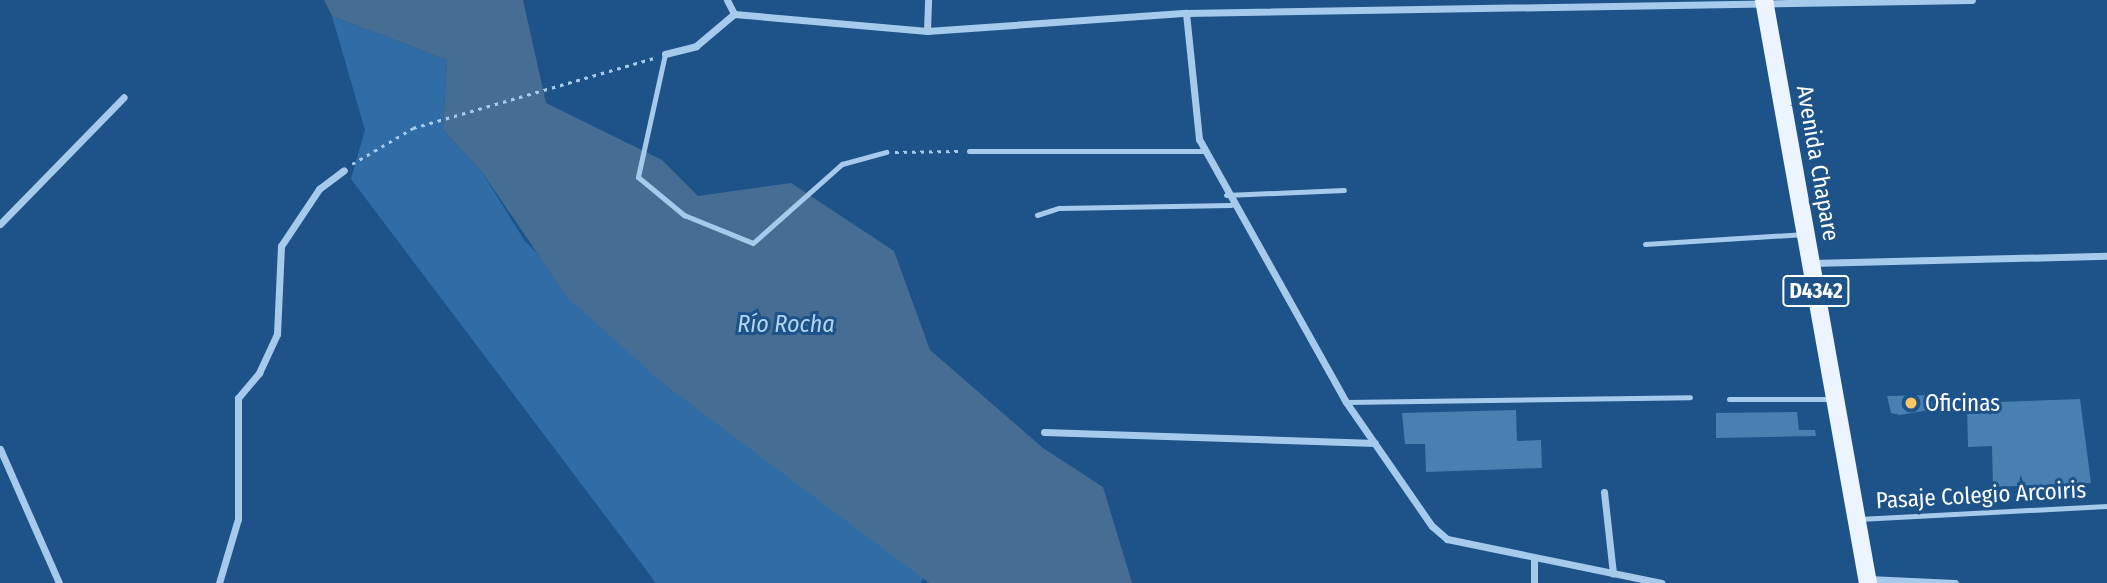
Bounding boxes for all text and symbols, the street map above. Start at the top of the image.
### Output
street label: Avenida Chapare [1791,83,1845,243]
road number: D4342 [1781,274,1851,308]
water label: Río Rocha [737,311,835,339]
place label: Oficinas [1925,389,2000,417]
marker: Oficinas [1903,395,1919,411]
street label: Pasaje Colegio Arcoiris [1875,476,2087,514]

